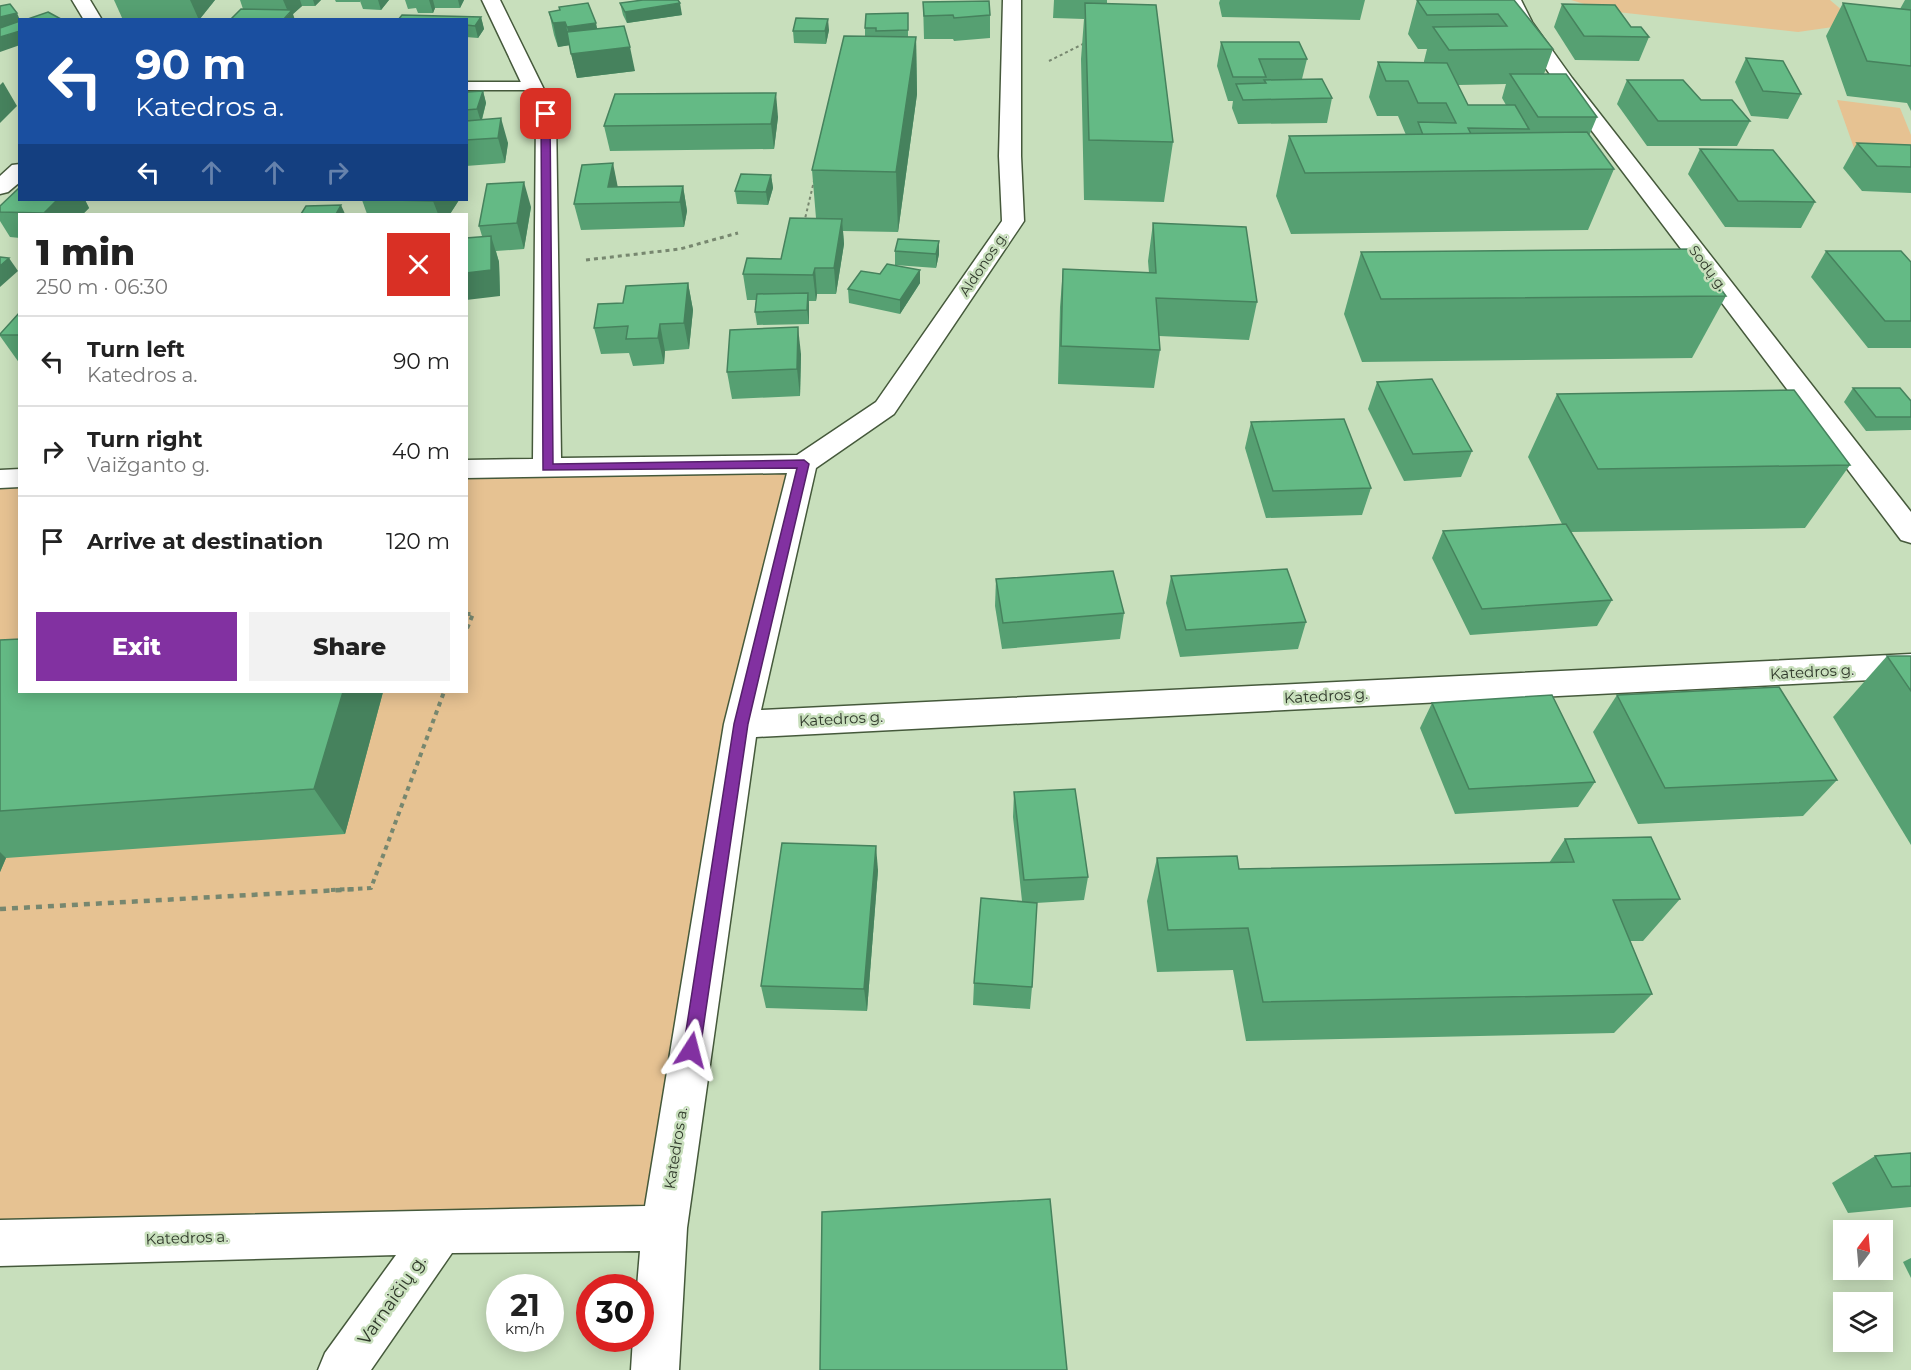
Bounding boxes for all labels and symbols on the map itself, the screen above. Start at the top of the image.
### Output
pin [520,88,571,139]
street label: Aldonos g. [955,229,1011,299]
street label: Sodų g. [1685,242,1731,294]
street label: Katedros g. [1769,660,1855,683]
street label: Katedros g. [1283,684,1369,707]
street label: Katedros g. [798,707,884,730]
position arrow [659,1018,723,1082]
street label: Katedros a. [660,1106,691,1190]
north arrow [1833,1220,1893,1280]
street label: Katedros a. [145,1227,229,1248]
street label: Varnaičių g. [353,1251,431,1349]
speed limit sign: 30 [576,1274,654,1352]

